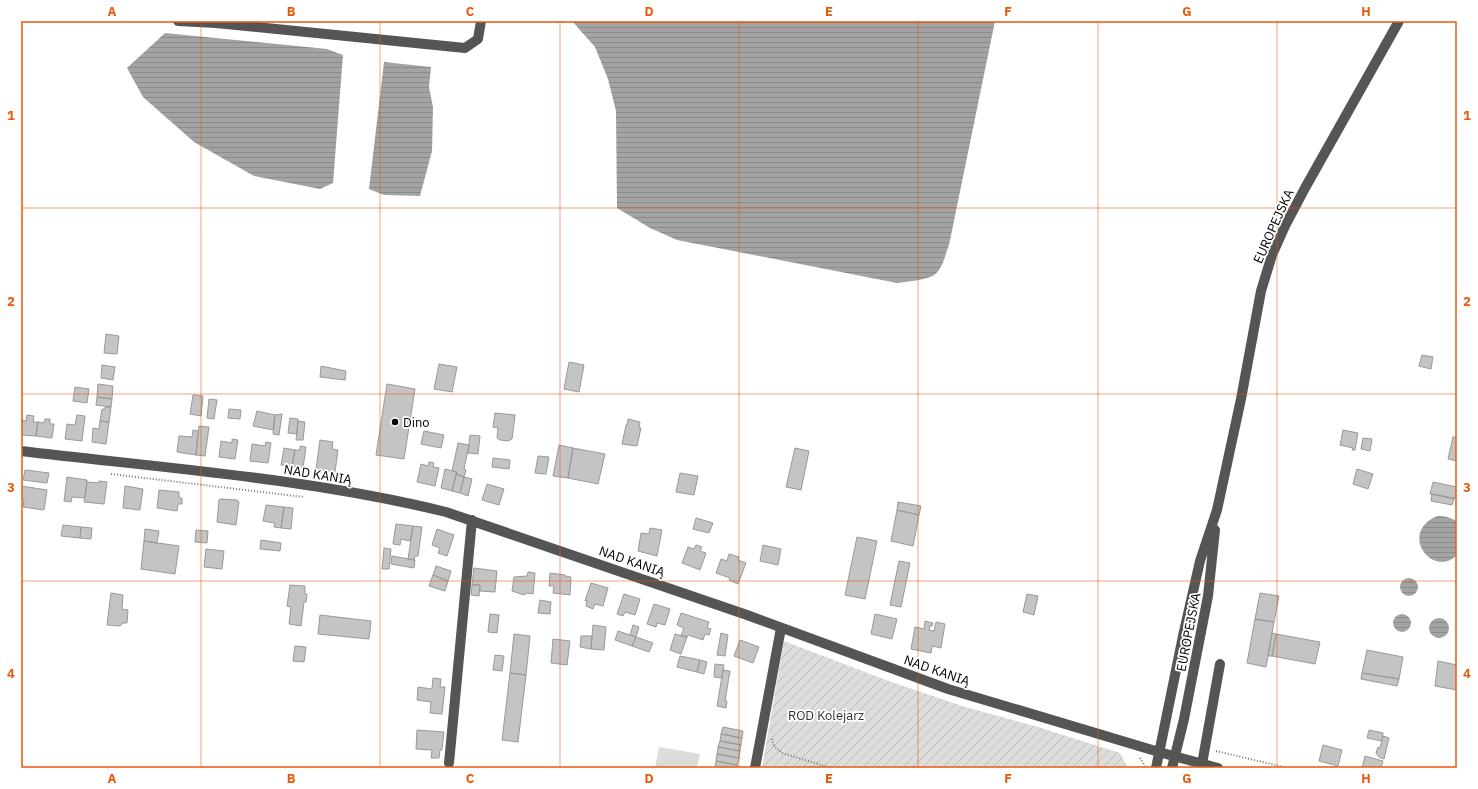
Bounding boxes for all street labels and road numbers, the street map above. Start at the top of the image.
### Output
street label: EUROPEJSKA [1249,186,1298,266]
street label: NAD KANIĄ [283,461,354,488]
street label: NAD KANIĄ [597,542,668,581]
street label: EUROPEJSKA [1173,591,1205,673]
street label: NAD KANIĄ [902,651,973,690]

